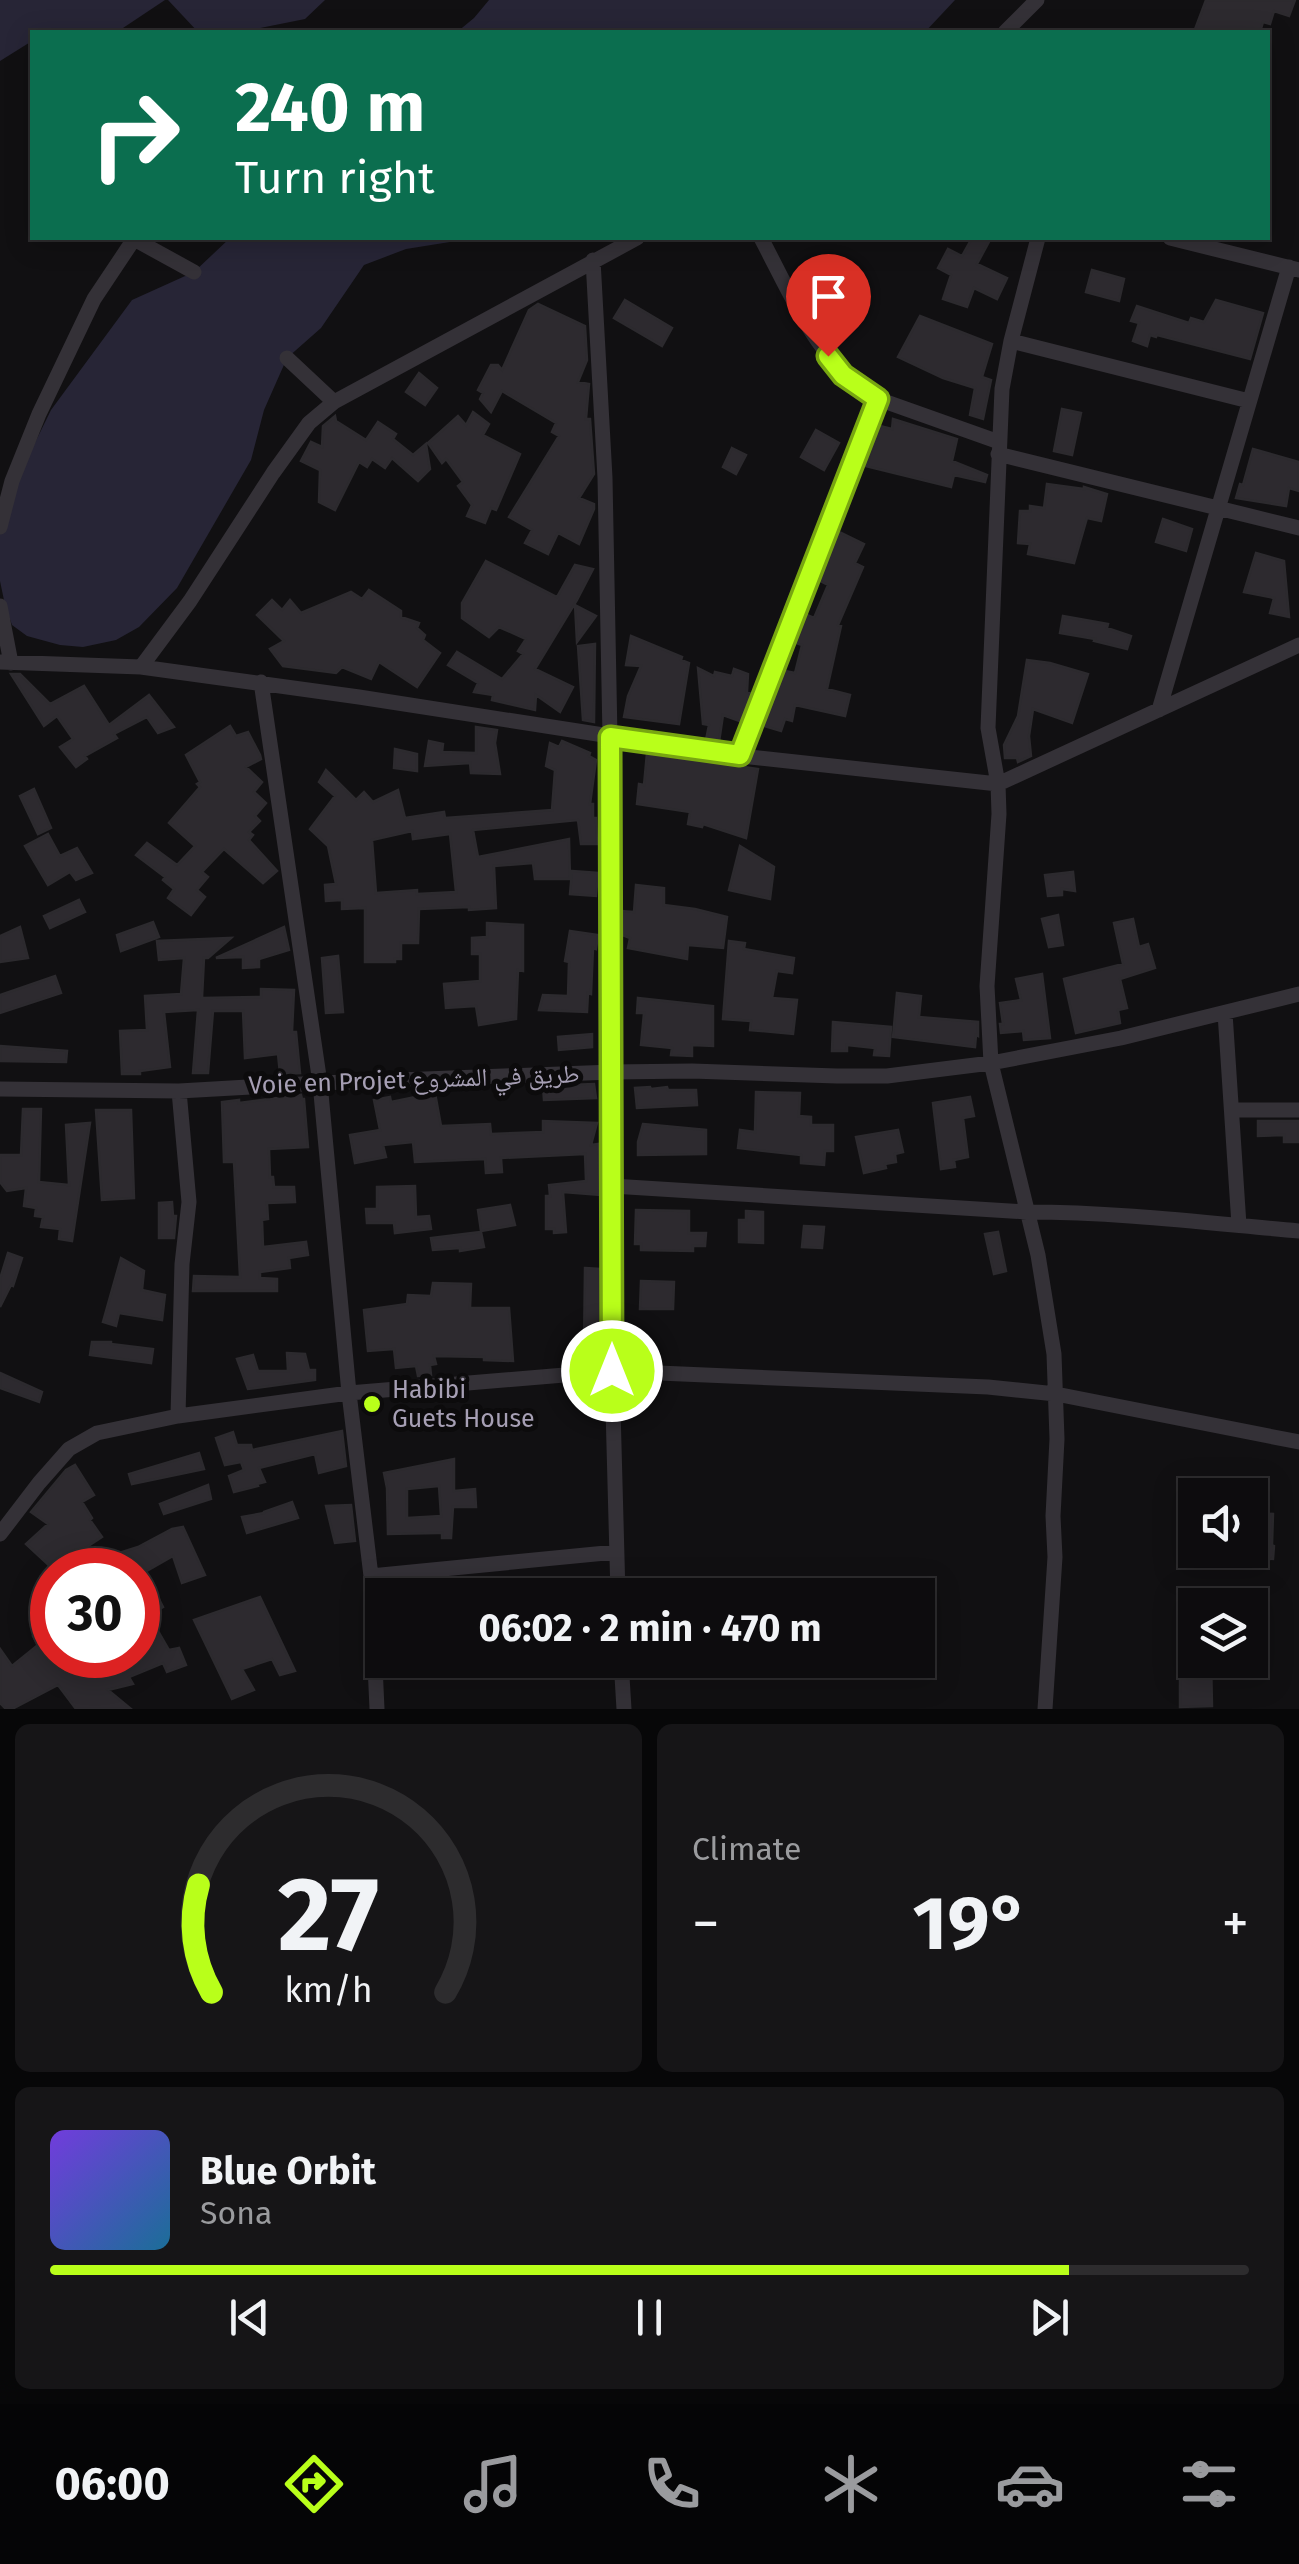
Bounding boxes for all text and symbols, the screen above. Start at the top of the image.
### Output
text: 240 m [235,66,425,150]
icon: right [70,70,200,200]
text: Turn right [235,151,434,205]
pin [786,254,871,357]
icon: arrive [801,269,856,324]
street label: Voie en Projet طريق في المشروع [248,1059,580,1105]
position arrow [560,1319,664,1423]
place label: Habibi Guets House [392,1375,535,1434]
marker: Habibi Guets House [361,1393,383,1415]
map controls [1178,1478,1268,1678]
button: sound [1178,1478,1268,1568]
speed limit sign: 30 [30,1548,160,1678]
button: layers [1178,1588,1268,1678]
text: 06:02 · 2 min · 470 m [478,1605,822,1651]
text: Climate [692,1830,801,1868]
text: 27 [278,1853,379,1978]
text: 19° [913,1879,1028,1969]
text: − [692,1891,720,1957]
text: + [1222,1891,1249,1957]
text: km/h [284,1969,373,2011]
text: Blue Orbit [200,2148,376,2194]
text: Sona [200,2194,272,2232]
icon: previous [222,2290,277,2345]
icon: pause [622,2290,677,2345]
icon: next [1022,2290,1077,2345]
icon: directions [279,2449,349,2519]
icon: music [458,2449,528,2519]
icon: phone [637,2449,707,2519]
icon: climate [816,2449,886,2519]
icon: car [995,2449,1065,2519]
icon: filters [1174,2449,1244,2519]
text: 06:00 [55,2457,170,2511]

